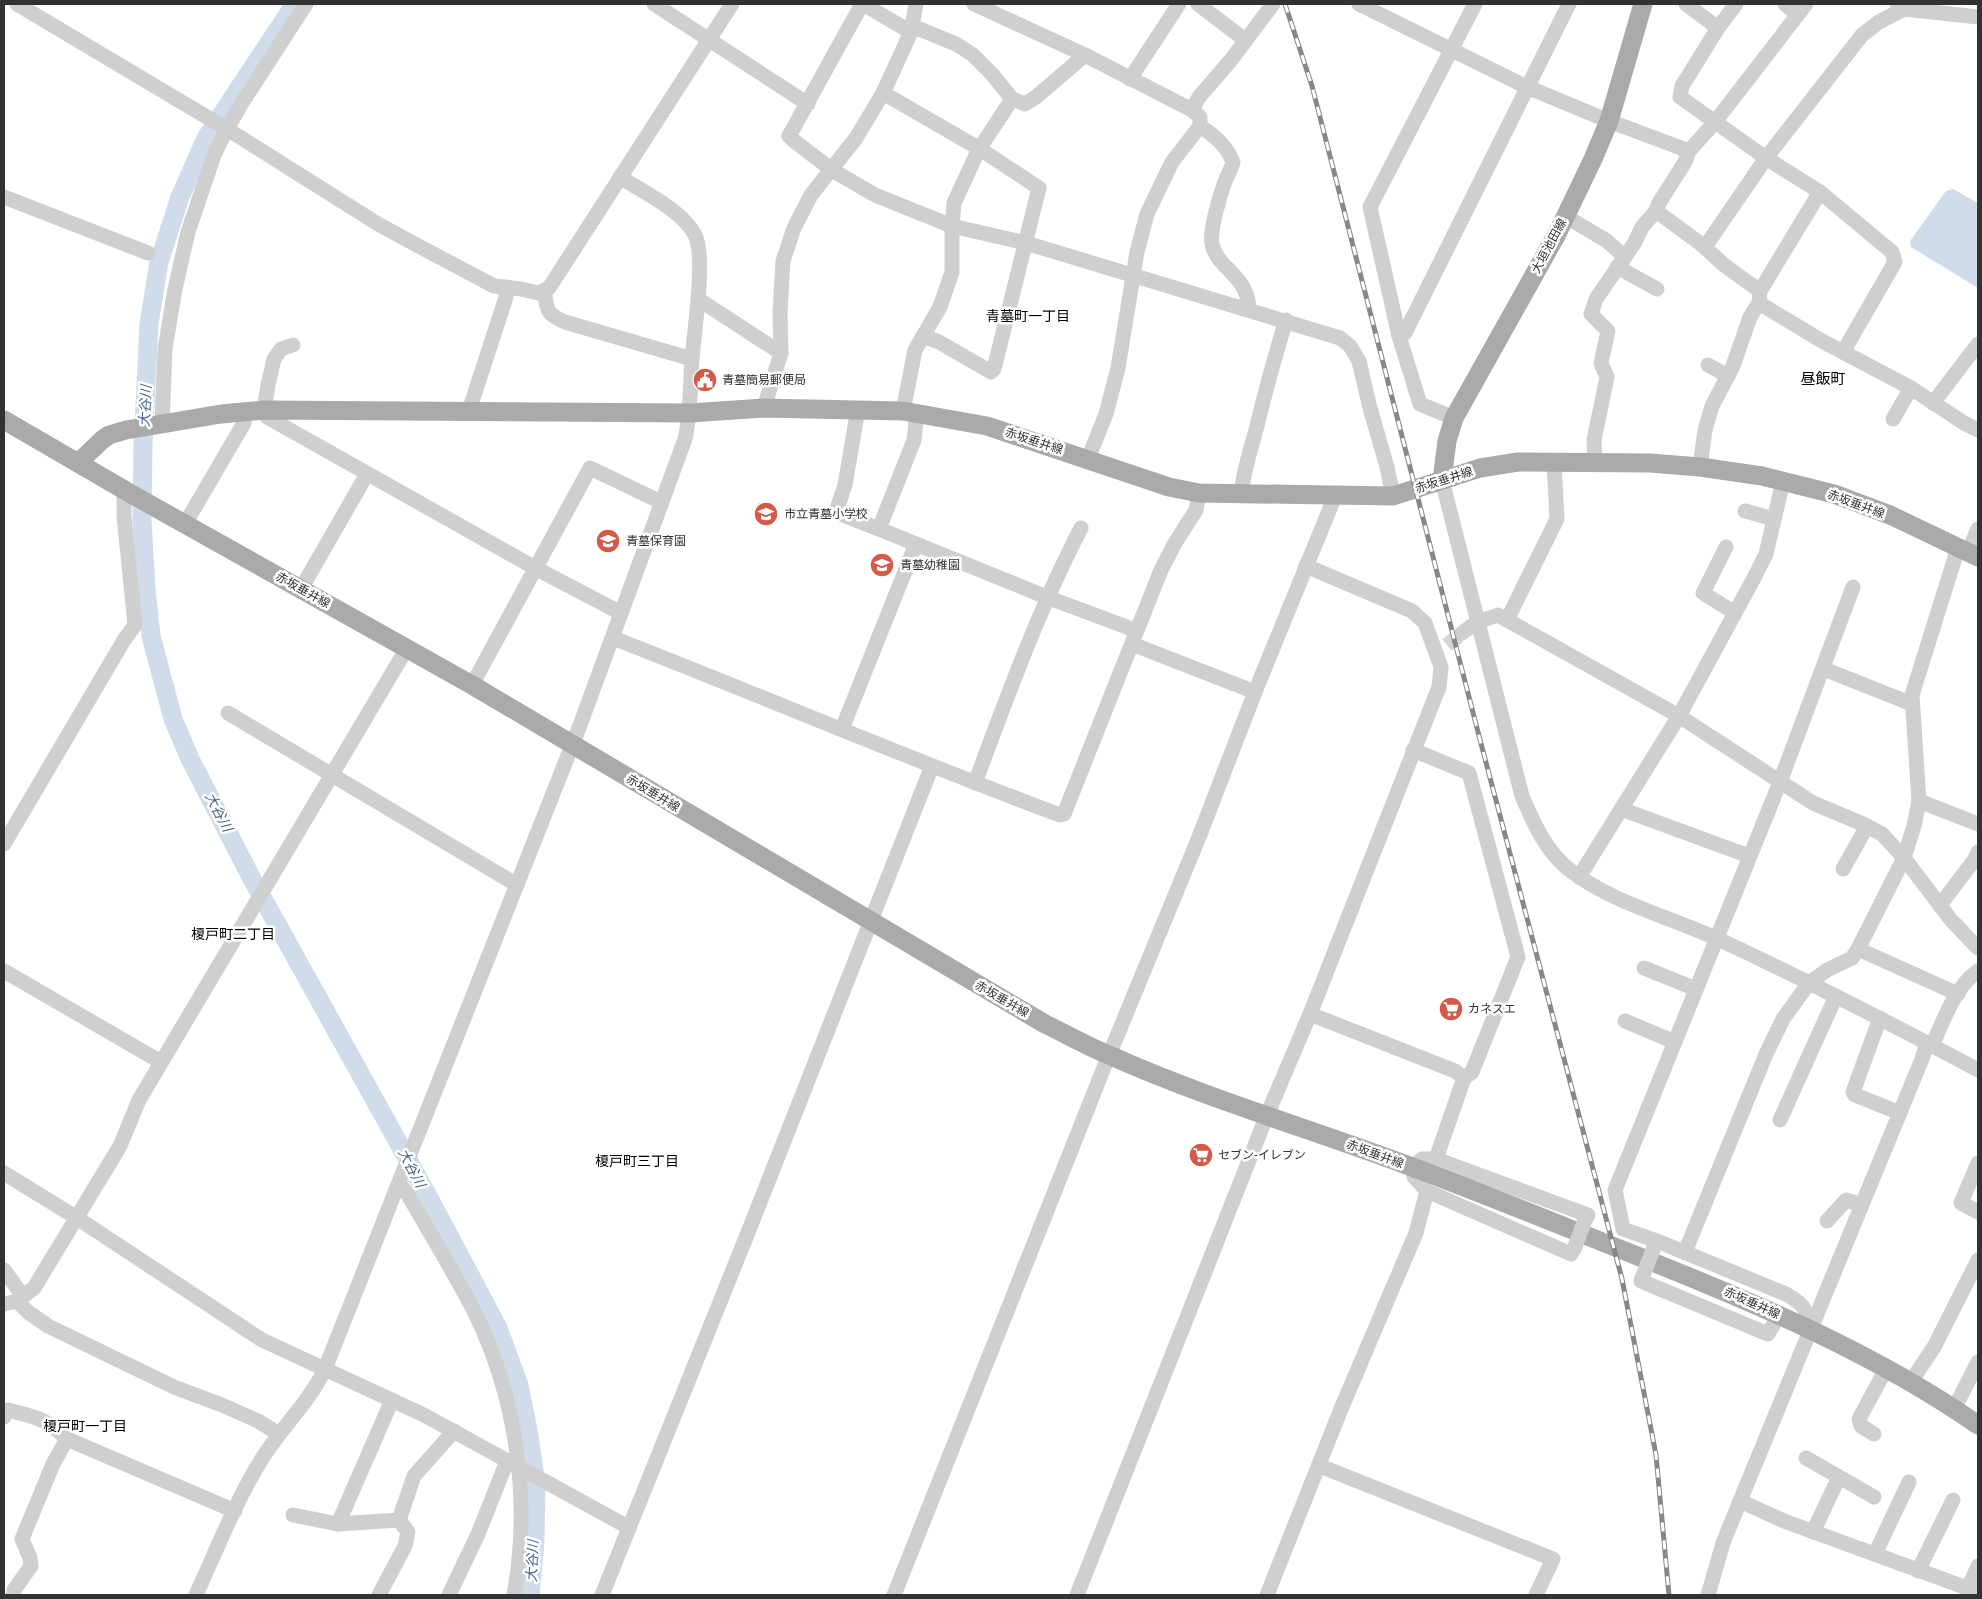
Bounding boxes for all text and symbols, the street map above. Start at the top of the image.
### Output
street label: 大垣池田線 [1527,215,1570,276]
district label: 青墓町一丁目 [986,306,1070,325]
public building icon: 青墓簡易郵便局 [692,367,718,393]
district label: 昼飯町 [1800,368,1846,388]
place label: 青墓簡易郵便局 [722,371,806,388]
water label: 大谷川 [134,383,155,427]
street label: 赤坂垂井線 [1003,423,1065,458]
street label: 赤坂垂井線 [1413,462,1475,497]
street label: 赤坂垂井線 [1825,485,1887,522]
school or university icon: 市立青墓小学校 [753,501,779,527]
place label: 市立青墓小学校 [784,505,868,522]
school or university icon: 青墓保育園 [595,528,621,554]
place label: 青墓保育園 [626,532,686,549]
school or university icon: 青墓幼稚園 [869,552,895,578]
place label: 青墓幼稚園 [900,556,960,573]
street label: 赤坂垂井線 [273,568,334,612]
street label: 赤坂垂井線 [623,770,683,815]
water label: 大谷川 [201,789,239,837]
district label: 榎戸町二丁目 [191,924,275,943]
street label: 赤坂垂井線 [972,976,1032,1021]
supermarket icon: カネスエ [1438,996,1464,1022]
place label: カネスエ [1468,1000,1516,1017]
street label: 赤坂垂井線 [1344,1135,1406,1172]
supermarket icon: セブン-イレブン [1188,1142,1214,1168]
water label: 大谷川 [394,1145,432,1193]
place label: セブン-イレブン [1218,1146,1306,1163]
district label: 榎戸町三丁目 [595,1151,679,1170]
street label: 赤坂垂井線 [1721,1283,1783,1323]
district label: 榎戸町一丁目 [43,1416,127,1435]
water label: 大谷川 [521,1538,542,1582]

